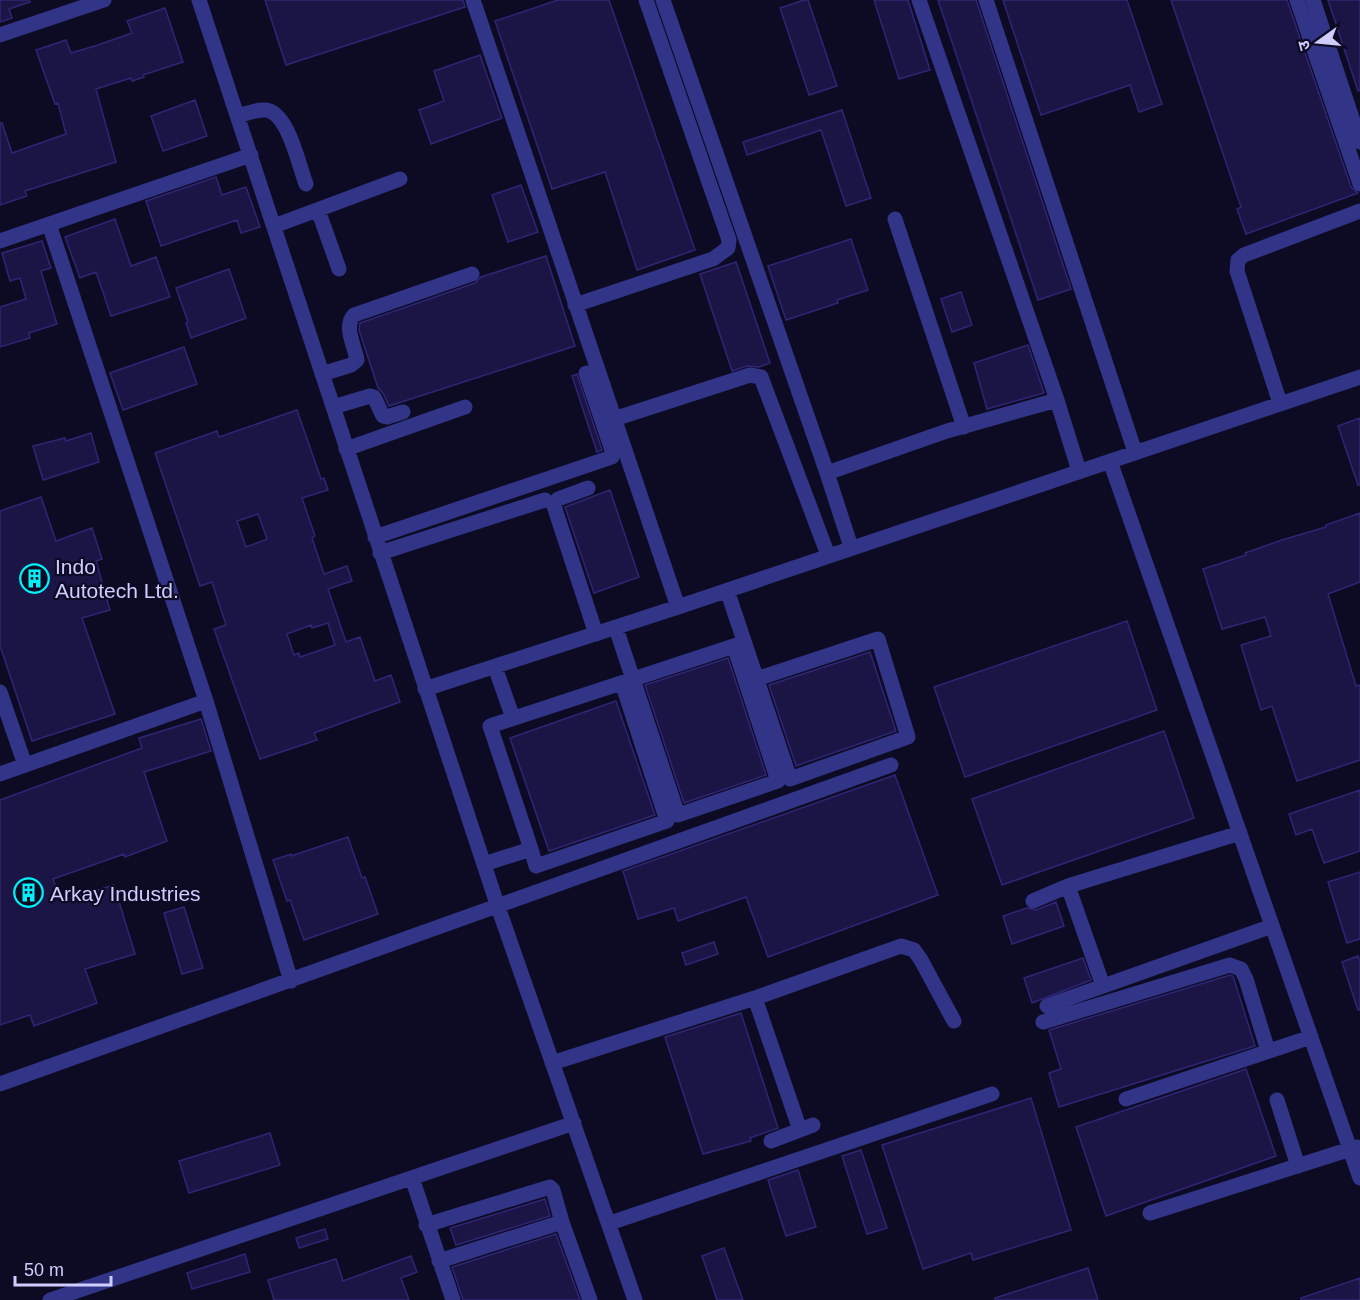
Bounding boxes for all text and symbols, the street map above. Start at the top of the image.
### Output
north arrow [1288,12,1348,72]
text: उ [1294,38,1313,52]
place label: Indo Autotech Ltd. [55,555,179,602]
building icon: Indo Autotech Ltd. [18,562,50,594]
building icon: Arkay Industries [13,877,45,909]
place label: Arkay Industries [50,882,201,905]
scale bar [15,1249,111,1287]
text: 50 m [24,1260,64,1280]

